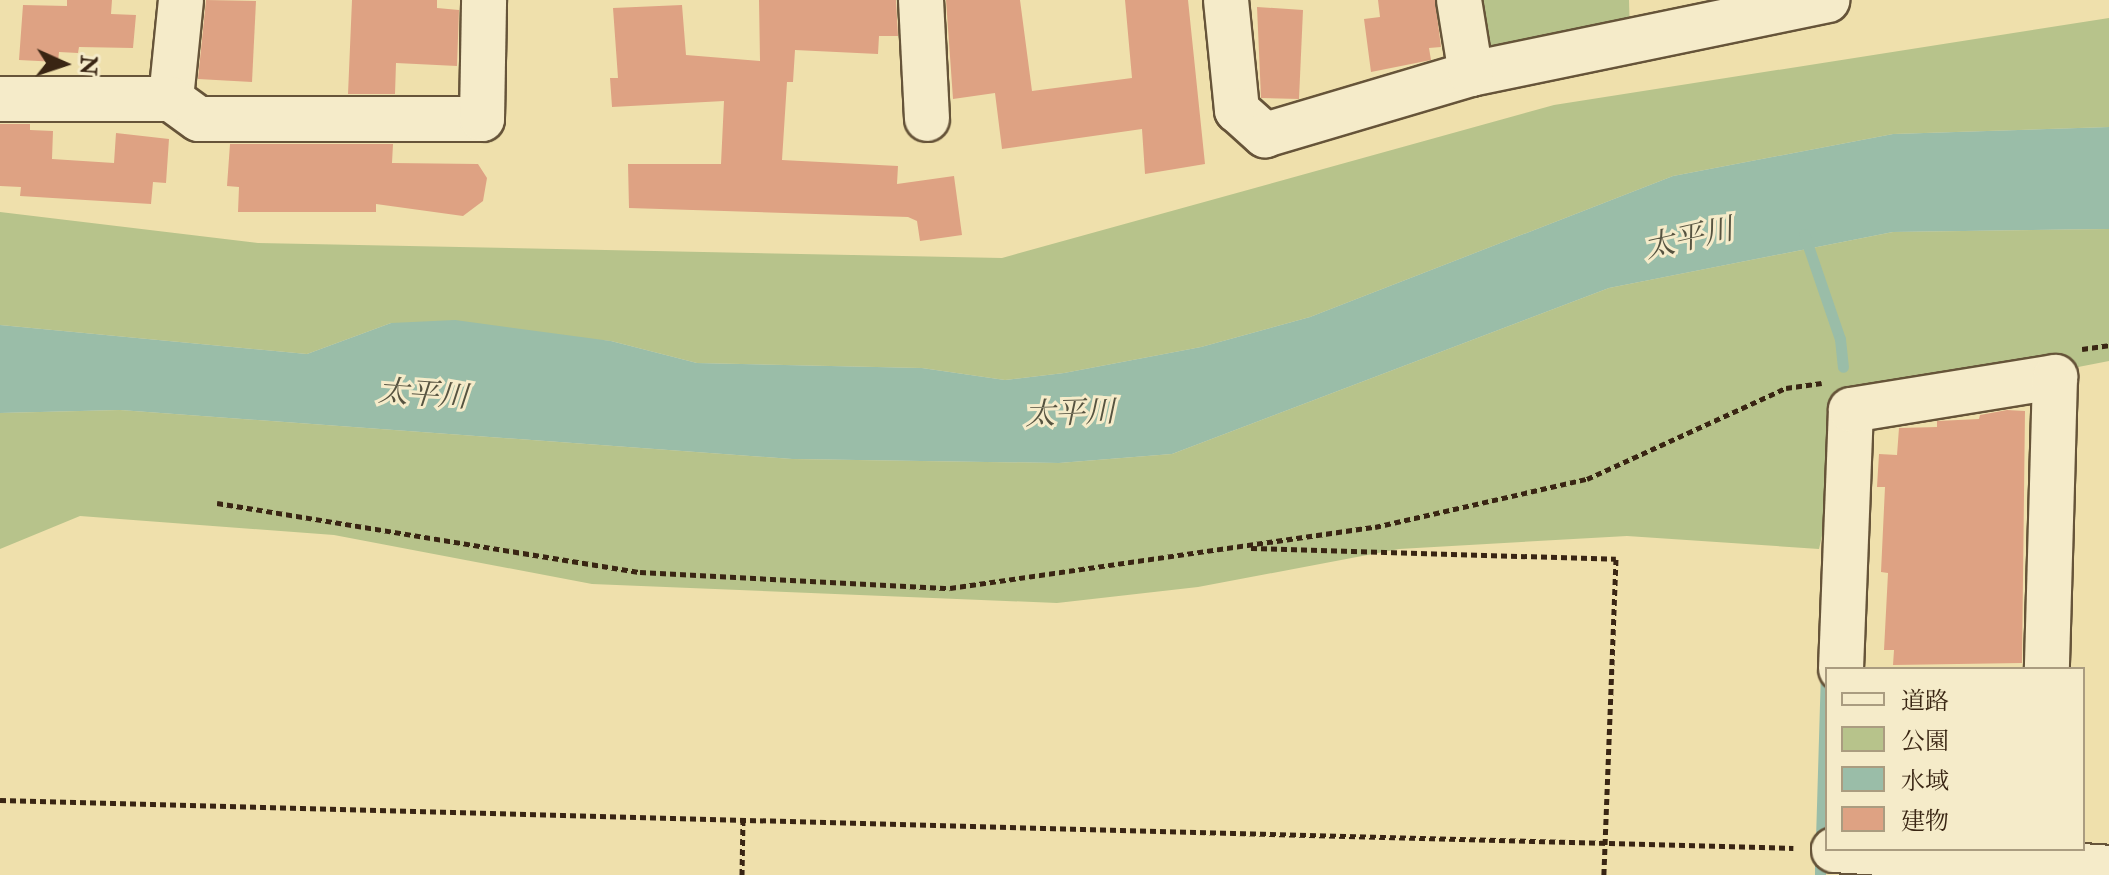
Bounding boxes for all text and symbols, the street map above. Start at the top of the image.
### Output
north arrow [24,24,104,104]
text: N [73,55,102,76]
water label: 太平川 [1641,211,1737,267]
water label: 太平川 [377,374,469,416]
water label: 太平川 [1024,394,1116,434]
legend [1825,667,2085,851]
text: 道路 [1901,686,1949,717]
text: 公園 [1901,726,1949,757]
text: 水域 [1901,766,1949,797]
text: 建物 [1901,806,1949,837]

